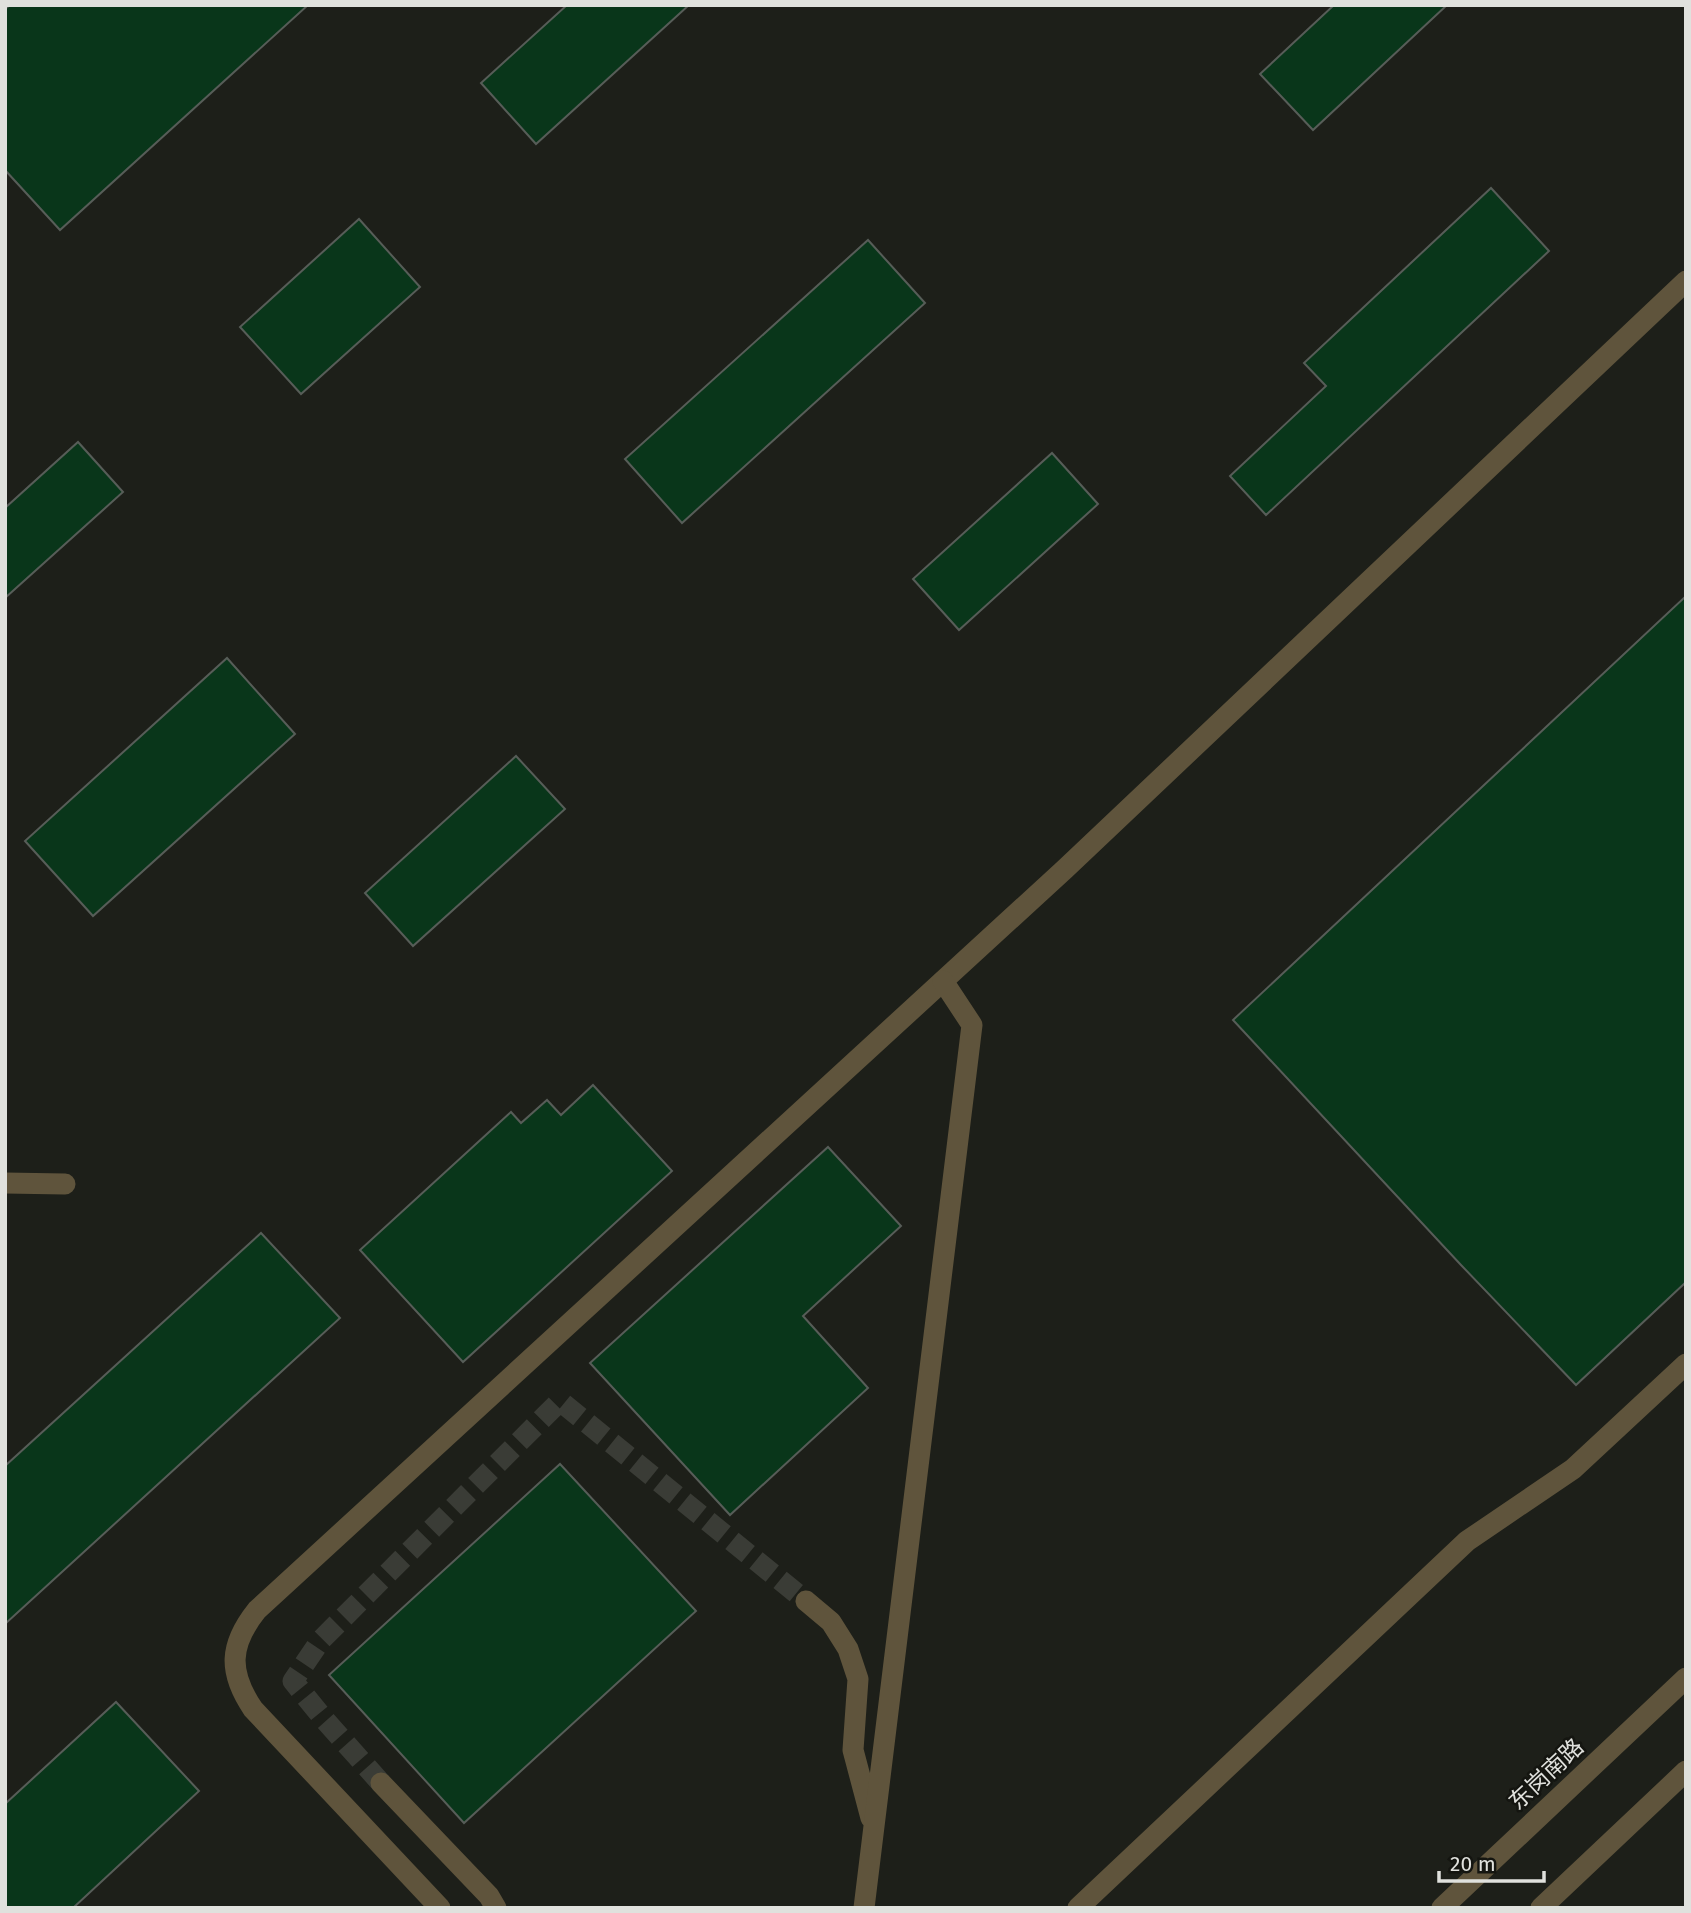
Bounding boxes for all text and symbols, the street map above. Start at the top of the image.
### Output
street label: 东岗南路 [1503,1732,1589,1816]
scale bar [1439,1840,1544,1884]
text: 20 m [1450,1851,1496,1877]

